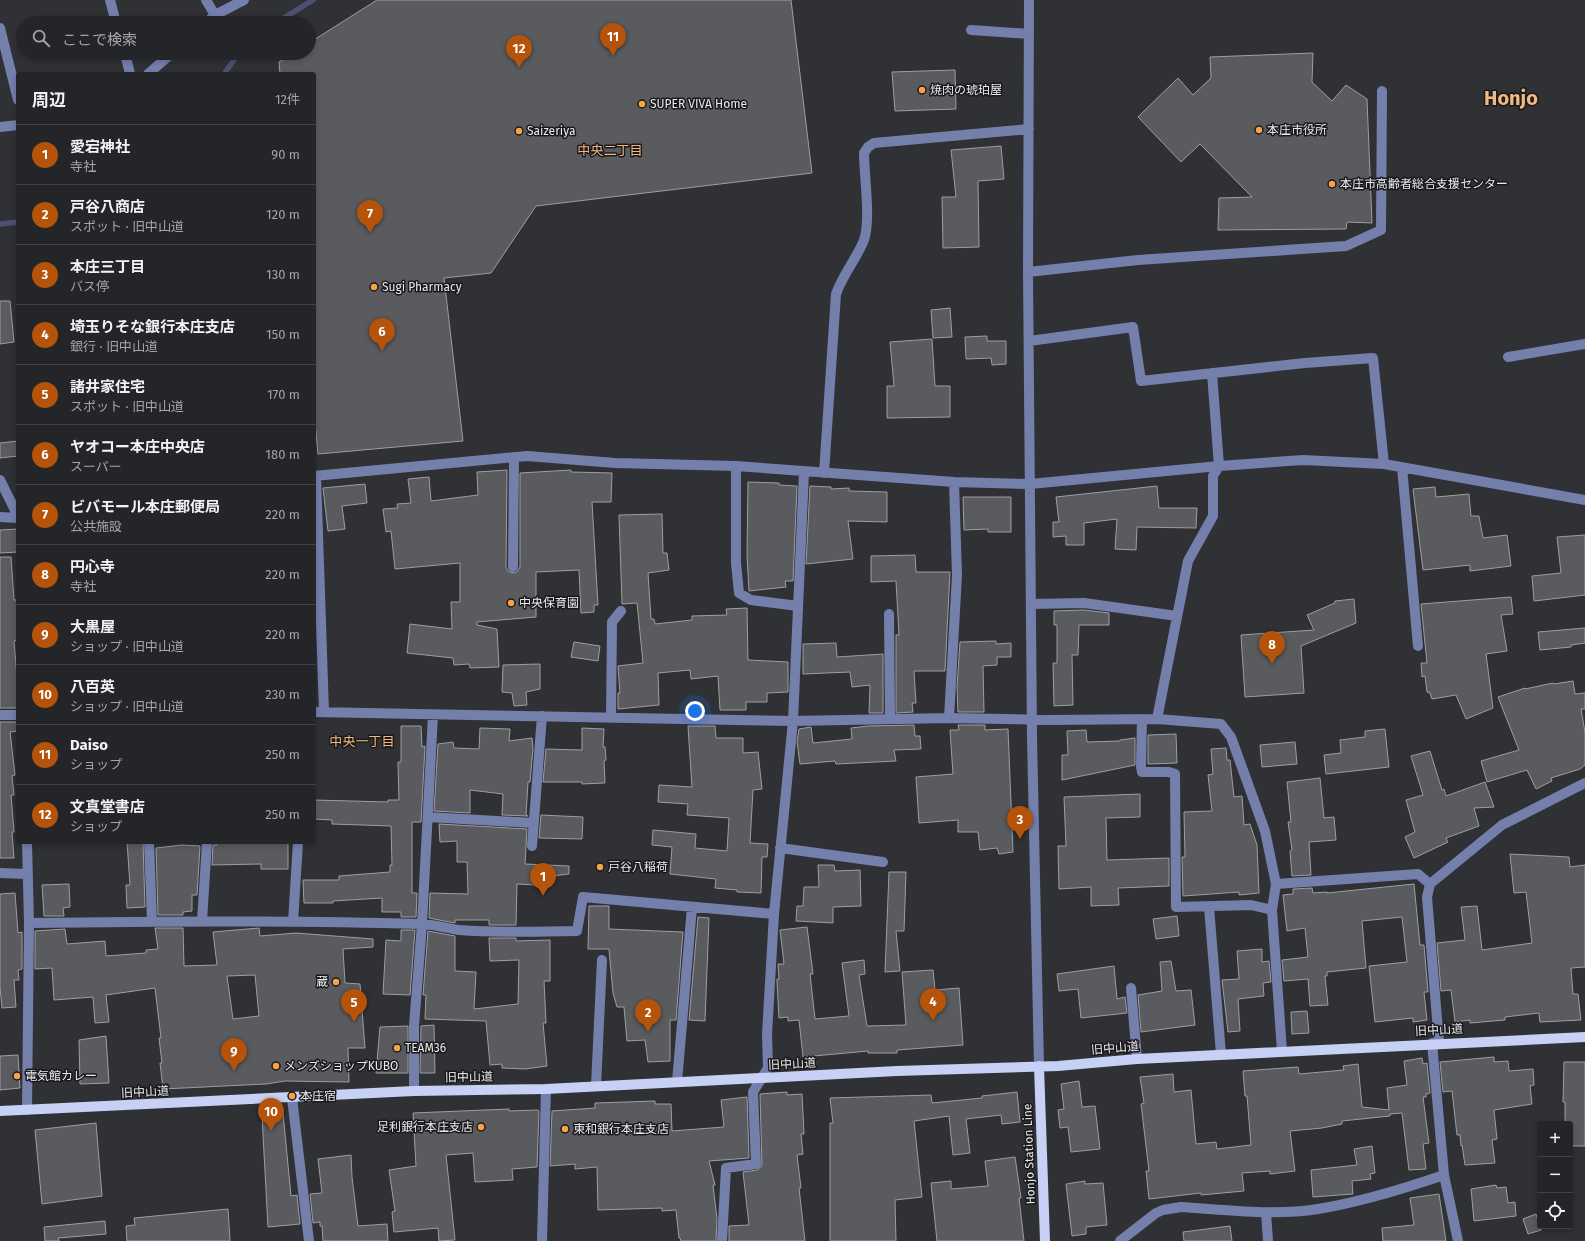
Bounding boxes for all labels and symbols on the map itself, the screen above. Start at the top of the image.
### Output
pin: 11 [600,23,626,56]
pin: 12 [506,35,532,68]
place label: 焼肉の琥珀屋 [930,83,1002,97]
marker: 焼肉の琥珀屋 [917,85,927,95]
district label: Honjo [1484,86,1538,110]
place label: SUPER VIVA Home [650,97,747,111]
marker: SUPER VIVA Home [637,99,647,109]
place label: 本庄市役所 [1267,123,1327,137]
place label: Saizeriya [527,124,575,138]
marker: 本庄市役所 [1254,125,1264,135]
marker: Saizeriya [514,126,524,136]
district label: 中央二丁目 [577,143,643,158]
place label: 本庄市高齢者総合支援センター [1340,177,1508,191]
marker: 本庄市高齢者総合支援センター [1327,179,1337,189]
pin: 7 [357,200,383,233]
place label: Sugi Pharmacy [382,280,462,294]
marker: Sugi Pharmacy [369,282,379,292]
pin: 6 [369,318,395,351]
place label: 中央保育園 [519,596,579,610]
marker: 中央保育園 [506,598,516,608]
pin: 8 [1259,631,1285,664]
your location [685,701,705,721]
district label: 中央一丁目 [329,734,395,749]
pin: 3 [1007,806,1033,839]
place label: 戸谷八稲荷 [608,860,668,874]
marker: 戸谷八稲荷 [595,862,605,872]
pin: 1 [530,863,556,896]
place label: 蔵 [316,975,328,989]
marker: 蔵 [331,977,341,987]
pin: 4 [920,988,946,1021]
pin: 5 [341,989,367,1022]
pin: 2 [635,999,661,1032]
street label: 旧中山道 [1415,1022,1463,1038]
pin: 9 [221,1038,247,1071]
street label: 旧中山道 [1090,1039,1140,1057]
place label: TEAM36 [405,1041,446,1055]
marker: TEAM36 [392,1043,402,1053]
street label: 旧中山道 [768,1056,816,1072]
place label: メンズショップKUBO [284,1059,398,1073]
marker: メンズショップKUBO [271,1061,281,1071]
place label: 電気館カレー [25,1069,97,1083]
street label: 旧中山道 [445,1070,493,1084]
marker: 電気館カレー [12,1071,22,1081]
street label: 旧中山道 [121,1084,169,1100]
place label: 本庄宿 [300,1089,336,1103]
marker: 本庄宿 [287,1091,297,1101]
pin: 10 [258,1098,284,1131]
street label: Honjo Station Line [1020,1103,1038,1205]
place label: 足利銀行本庄支店 [377,1120,473,1134]
marker: 足利銀行本庄支店 [476,1122,486,1132]
place label: 東和銀行本庄支店 [573,1122,669,1136]
marker: 東和銀行本庄支店 [560,1124,570,1134]

